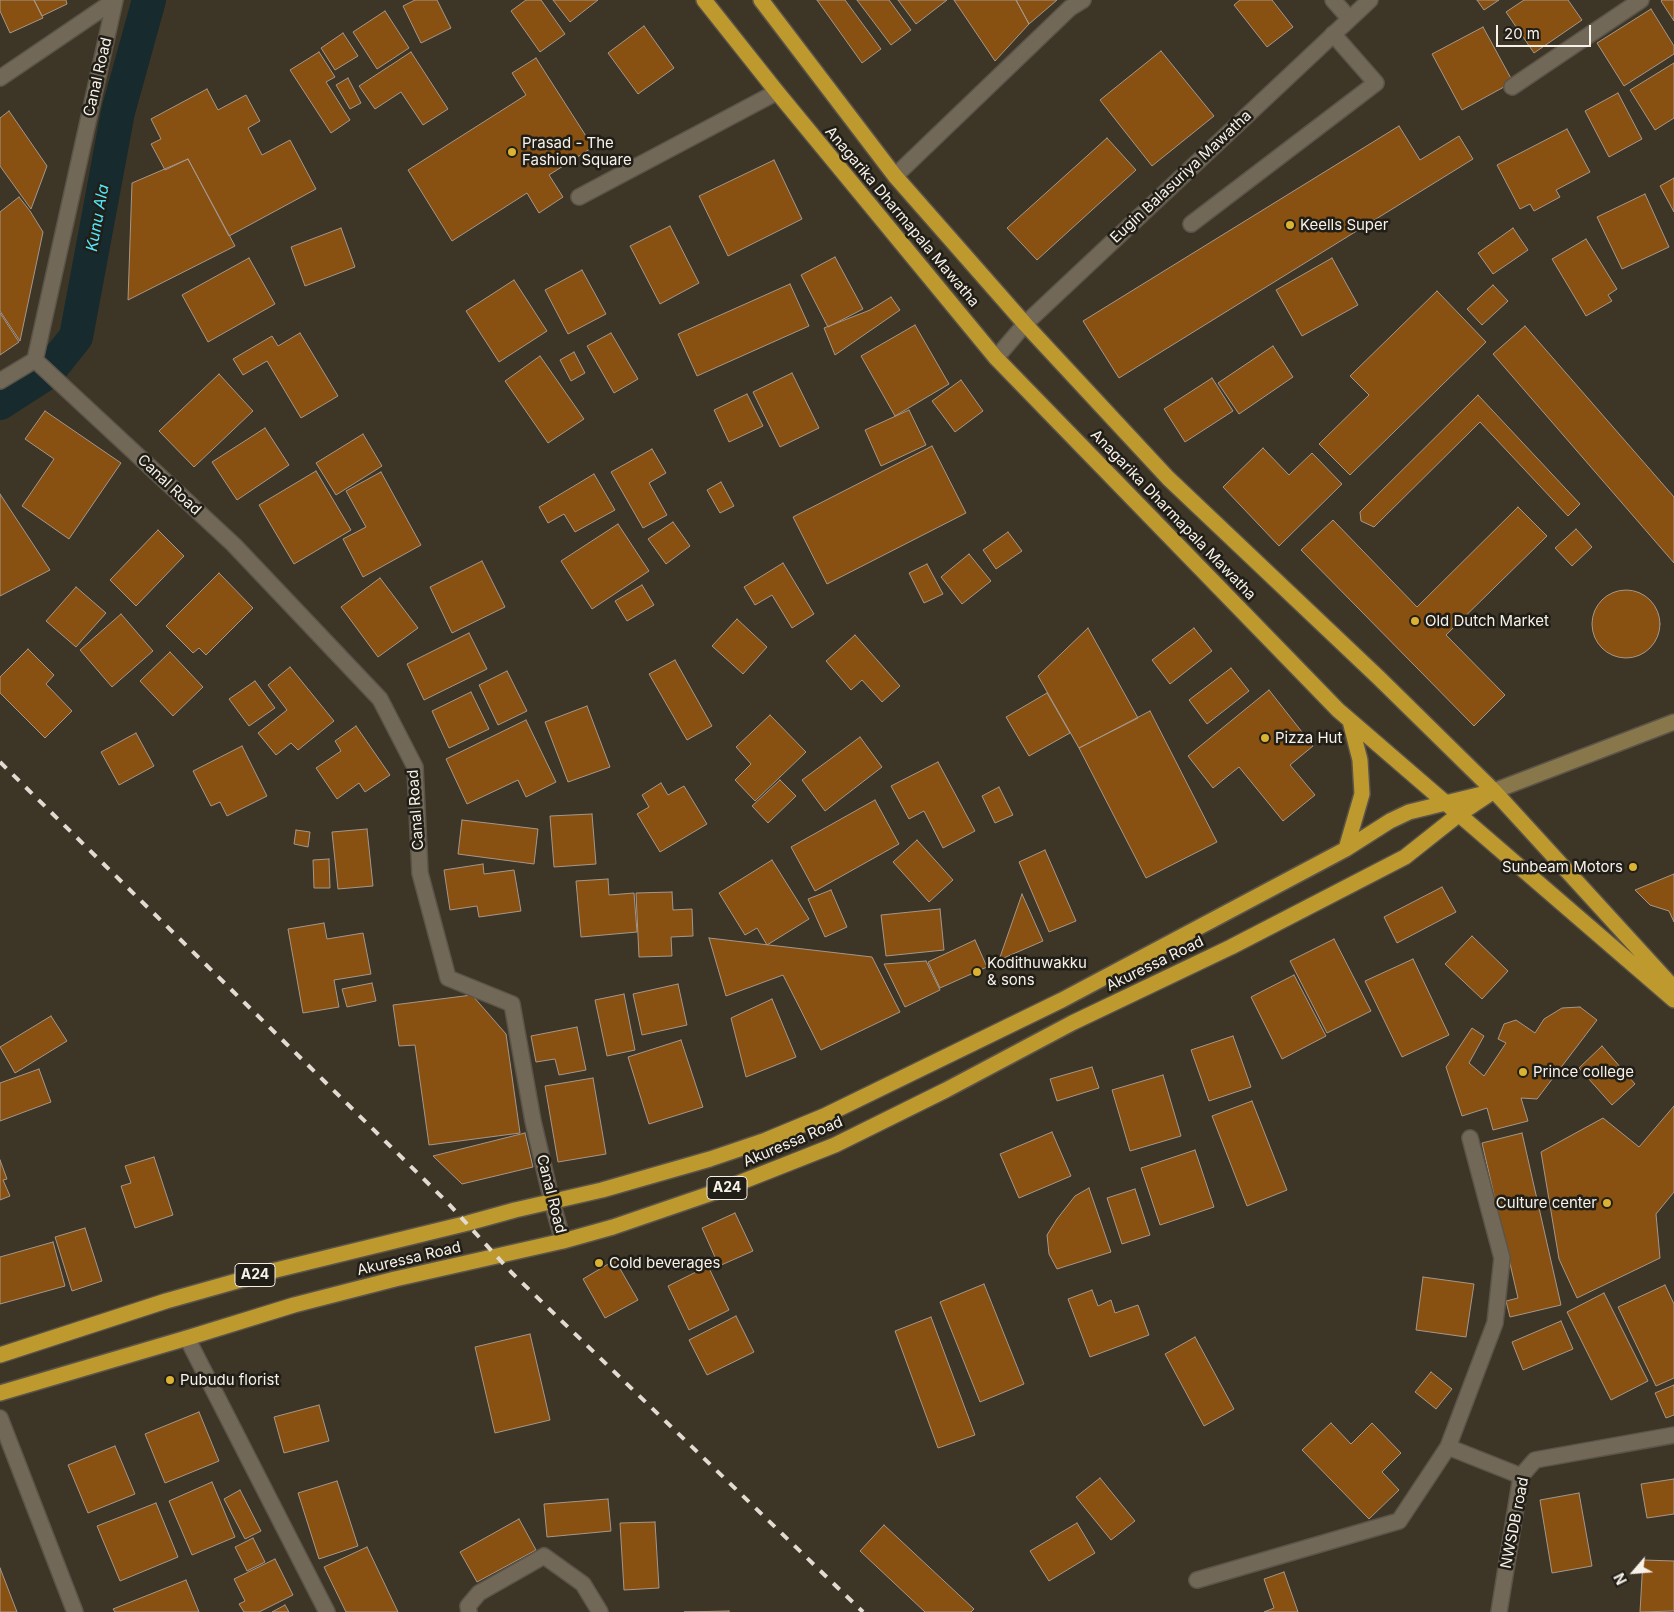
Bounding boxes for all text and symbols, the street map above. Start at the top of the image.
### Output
scale bar [1499,15,1594,47]
text: 20 m [1504,24,1540,43]
street label: Canal Road [80,36,116,118]
street label: Eugin Balasuriya Mawatha [1107,107,1255,247]
street label: Anagarika Dharmapala Mawatha [821,123,983,311]
place label: Prasad - The Fashion Square [522,134,632,169]
marker: Prasad - The Fashion Square [506,146,518,158]
water label: Kunu Ala [83,183,113,253]
place label: Keells Super [1300,216,1388,234]
marker: Keells Super [1284,219,1296,231]
street label: Anagarika Dharmapala Mawatha [1087,426,1259,604]
street label: Canal Road [133,451,205,519]
place label: Old Dutch Market [1425,612,1549,630]
marker: Old Dutch Market [1409,615,1421,627]
place label: Pizza Hut [1275,729,1342,747]
marker: Pizza Hut [1259,732,1271,744]
street label: Canal Road [404,769,428,851]
place label: Sunbeam Motors [1502,858,1623,876]
marker: Sunbeam Motors [1627,861,1639,873]
street label: Akuressa Road [1103,933,1207,995]
place label: Kodithuwakku & sons [987,954,1087,989]
marker: Kodithuwakku & sons [971,966,983,978]
place label: Prince college [1533,1063,1634,1081]
marker: Prince college [1517,1066,1529,1078]
street label: Akuressa Road [741,1113,845,1171]
street label: Canal Road [533,1153,569,1235]
road number: A24 [707,1176,747,1200]
place label: Culture center [1496,1194,1597,1212]
marker: Culture center [1601,1197,1613,1209]
street label: Akuressa Road [355,1238,463,1280]
place label: Cold beverages [609,1254,720,1272]
marker: Cold beverages [593,1257,605,1269]
road number: A24 [235,1264,275,1286]
place label: Pubudu florist [180,1371,279,1389]
marker: Pubudu florist [164,1374,176,1386]
street label: NWSDB road [1497,1476,1533,1570]
north arrow [1609,1547,1659,1597]
text: N [1610,1570,1630,1588]

